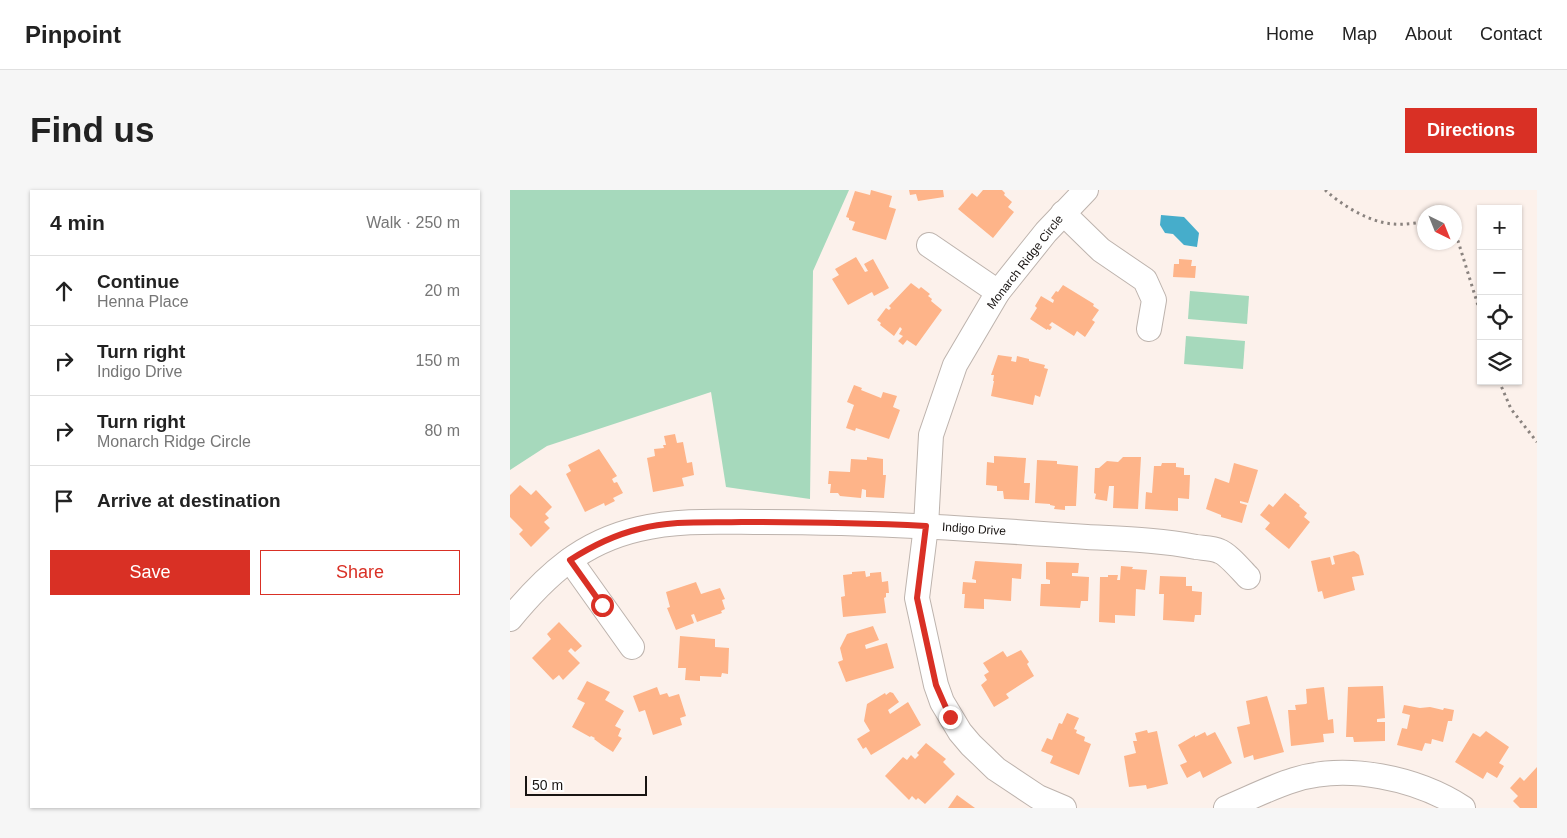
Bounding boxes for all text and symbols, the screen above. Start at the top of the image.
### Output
text: Pinpoint [25,21,121,48]
text: Home [1266,24,1314,44]
text: Map [1342,24,1377,44]
text: About [1405,24,1452,44]
text: Contact [1480,24,1542,44]
button: Directions [1405,108,1537,153]
text: Find us [30,110,154,149]
north arrow [1417,205,1462,250]
map controls [1477,205,1522,385]
button: + [1477,205,1522,250]
text: 4 min [50,211,105,234]
street label: Monarch Ridge Circle [984,212,1066,312]
text: Walk · 250 m [366,214,460,231]
button: − [1477,250,1522,295]
text: Continue [97,271,179,292]
icon: ahead [50,277,78,305]
text: 20 m [424,282,460,299]
text: Henna Place [97,293,189,310]
button: locate [1477,295,1522,340]
button: layers [1477,340,1522,385]
text: Turn right [97,341,185,362]
icon: right [50,347,78,375]
text: 150 m [416,352,460,369]
text: Indigo Drive [97,363,182,380]
text: Turn right [97,411,185,432]
icon: right [50,417,78,445]
text: 80 m [424,422,460,439]
text: Monarch Ridge Circle [97,433,251,450]
icon: arrive [50,487,78,515]
text: Arrive at destination [97,490,281,511]
street label: Indigo Drive [942,520,1007,538]
button: Save [50,550,250,595]
button: Share [260,550,460,595]
route start [591,594,614,617]
route end [939,706,962,729]
scale bar [525,773,648,796]
text: 50 m [532,777,563,793]

